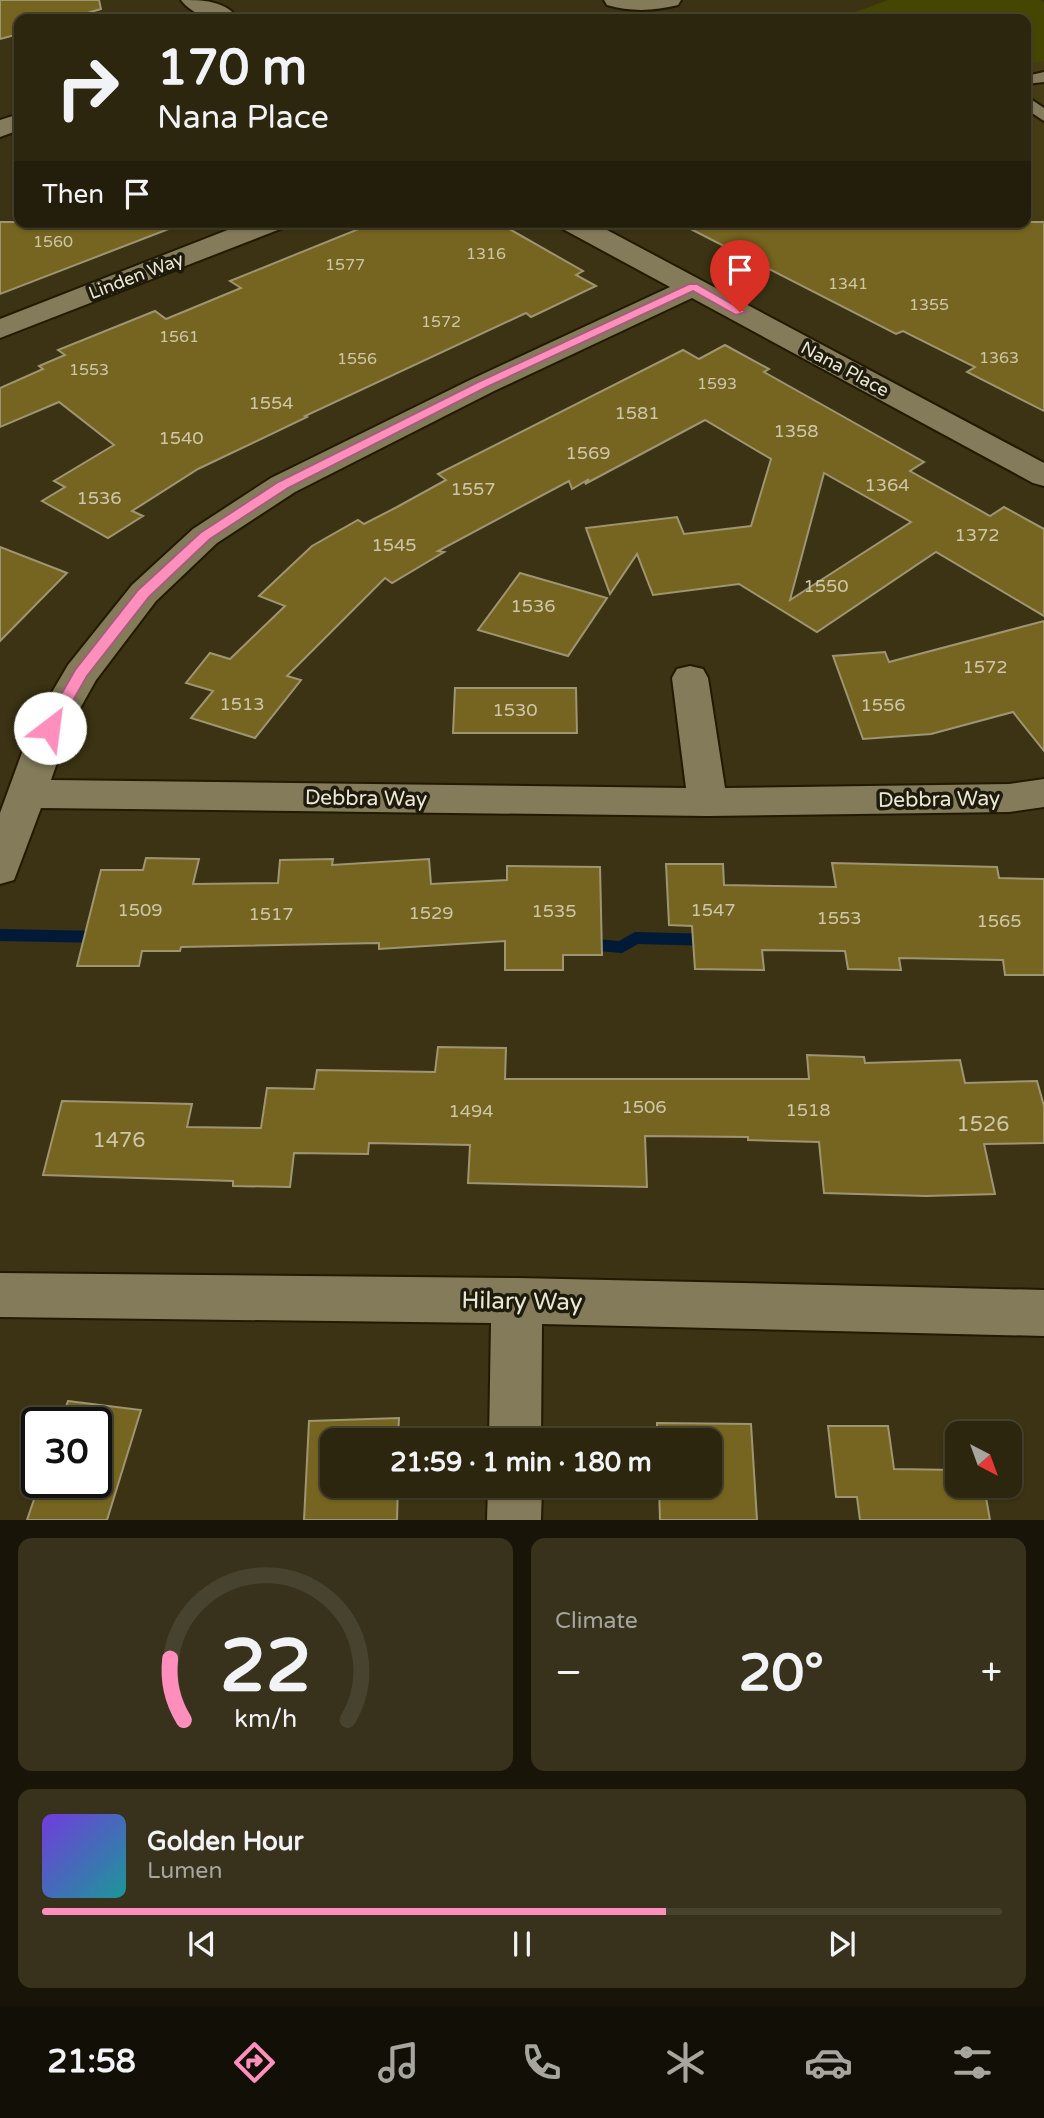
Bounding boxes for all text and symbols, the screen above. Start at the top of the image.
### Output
text: 170 m [157,39,307,98]
icon: right [42,42,133,133]
text: Nana Place [157,99,329,137]
icon: arrive [118,175,156,213]
text: Then [42,179,104,210]
house number: 1560 [33,232,73,252]
pin [710,240,770,312]
house number: 1316 [466,244,506,264]
street label: Linden Way [85,248,187,304]
icon: arrive [721,251,759,289]
house number: 1577 [325,255,365,275]
house number: 1341 [828,274,868,294]
house number: 1355 [909,295,949,315]
house number: 1572 [421,312,461,332]
house number: 1561 [159,327,199,347]
street label: Nana Place [797,337,893,401]
house number: 1363 [979,348,1019,368]
house number: 1556 [337,349,377,369]
house number: 1553 [69,360,109,380]
house number: 1593 [697,374,737,394]
house number: 1554 [248,392,294,414]
house number: 1581 [614,402,660,424]
house number: 1358 [773,420,819,442]
house number: 1540 [158,427,204,449]
house number: 1569 [565,442,611,464]
house number: 1364 [864,474,910,496]
house number: 1557 [450,478,496,500]
house number: 1536 [76,487,122,509]
house number: 1372 [954,524,1000,546]
house number: 1545 [371,534,417,556]
house number: 1550 [803,575,849,597]
house number: 1536 [510,595,556,617]
house number: 1572 [962,656,1008,678]
position arrow [13,691,87,765]
house number: 1513 [219,693,265,715]
house number: 1556 [860,694,906,716]
house number: 1530 [492,699,538,721]
street label: Debbra Way [305,785,427,812]
street label: Debbra Way [878,786,1000,813]
house number: 1509 [117,899,163,921]
house number: 1547 [690,899,736,921]
house number: 1535 [531,900,577,922]
house number: 1529 [408,902,454,924]
house number: 1517 [248,903,294,925]
house number: 1553 [816,907,862,929]
house number: 1565 [976,910,1022,932]
house number: 1506 [621,1096,667,1118]
house number: 1518 [785,1099,831,1121]
house number: 1494 [448,1100,494,1122]
house number: 1526 [957,1112,1009,1137]
house number: 1476 [93,1128,145,1153]
street label: Hilary Way [461,1286,583,1317]
speed limit sign: 30 [21,1407,112,1498]
north arrow [945,1421,1022,1498]
map controls [945,1421,1022,1498]
text: 21:59 · 1 min · 180 m [390,1447,652,1478]
text: Climate [555,1607,638,1635]
text: 22 [220,1624,311,1712]
text: 20° [739,1642,824,1705]
text: − [555,1650,582,1696]
text: + [981,1650,1002,1696]
text: km/h [234,1704,297,1734]
text: Golden Hour [147,1826,304,1857]
text: Lumen [147,1857,222,1885]
icon: previous [183,1925,221,1963]
icon: pause [503,1925,541,1963]
icon: next [823,1925,861,1963]
icon: directions [230,2038,279,2087]
icon: music [374,2038,423,2087]
icon: phone [517,2038,566,2087]
icon: climate [661,2038,710,2087]
icon: car [804,2038,853,2087]
icon: filters [948,2038,997,2087]
text: 21:58 [47,2043,136,2081]

